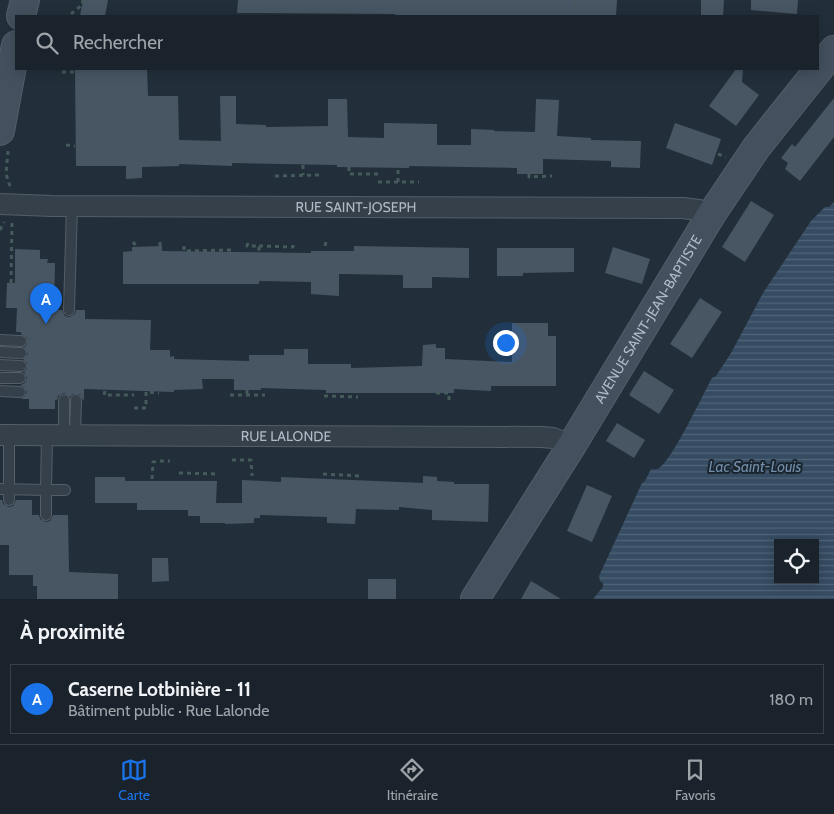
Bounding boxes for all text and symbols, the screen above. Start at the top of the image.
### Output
search box [15,15,819,70]
icon: search [33,29,61,57]
text: Rechercher [73,31,163,54]
street label: RUE SAINT-JOSEPH [296,198,416,216]
street label: AVENUE SAINT-JEAN-BAPTISTE [590,232,706,407]
pin: A [30,283,62,324]
your location [493,330,519,356]
street label: RUE LALONDE [241,427,331,445]
water label: Lac Saint-Louis [709,458,802,476]
map controls [774,539,819,584]
button: locate [774,539,819,584]
text: À proximité [20,619,125,644]
text: Caserne Lotbinière - 11 [68,678,251,701]
text: A [32,690,42,709]
text: 180 m [769,690,813,709]
text: Bâtiment public · Rue Lalonde [68,701,269,720]
tab: Carte [118,756,150,804]
tab: Itinéraire [387,756,438,804]
tab: Favoris [675,756,716,804]

